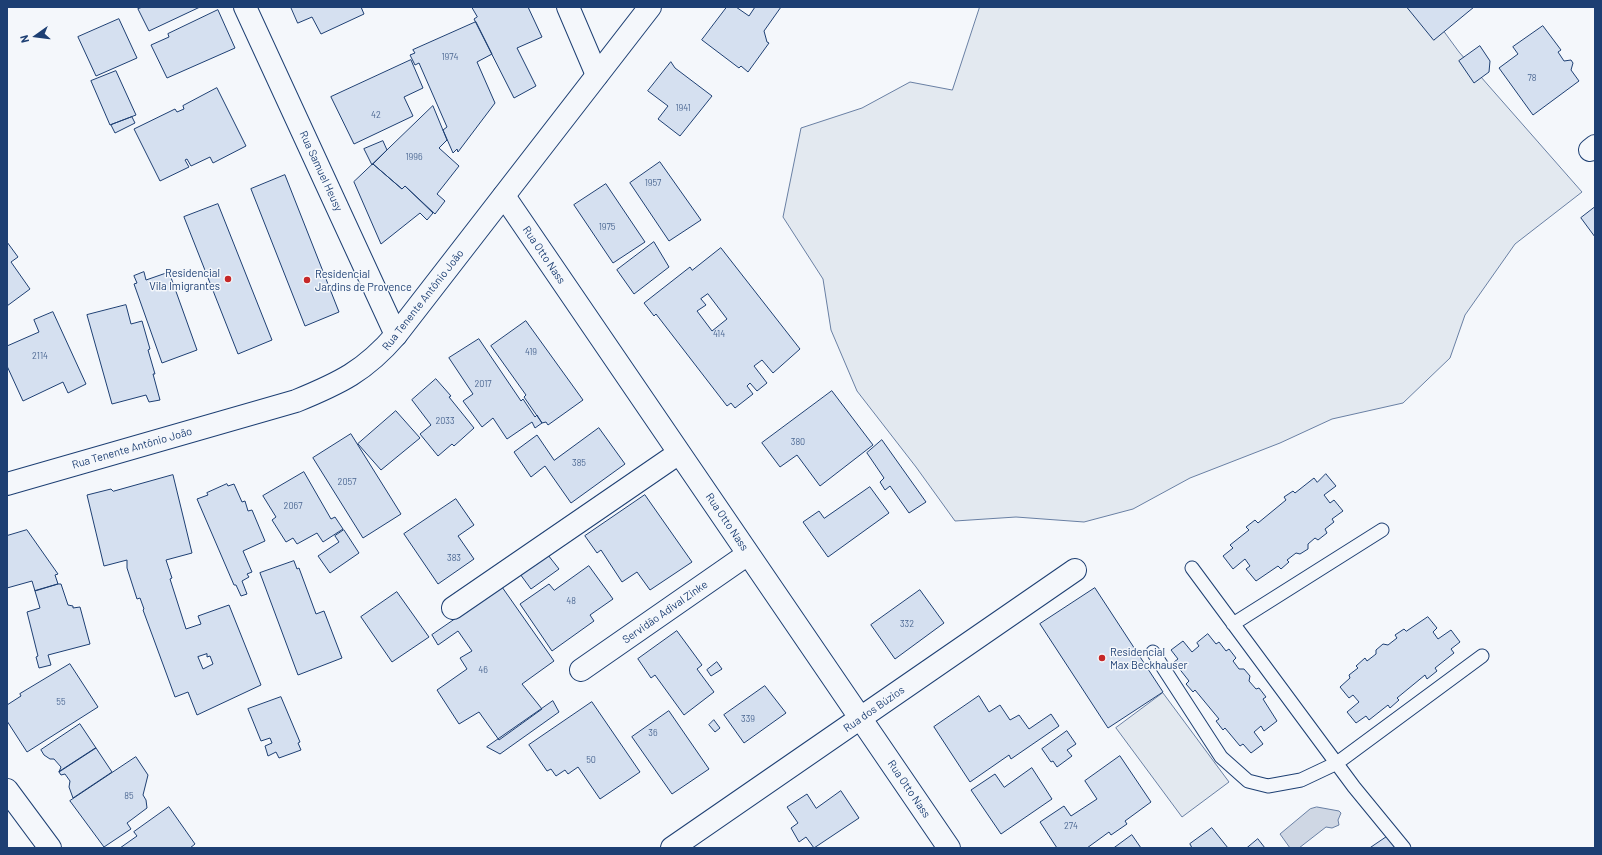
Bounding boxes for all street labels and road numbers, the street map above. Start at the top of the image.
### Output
street label: Rua Samuel Heusy [297,129,345,213]
street label: Rua Otto Nass [520,224,568,286]
street label: Rua Tenente Antônio João [379,247,467,353]
street label: Rua Tenente Antônio João [70,424,194,472]
street label: Rua Otto Nass [703,491,751,553]
street label: Servidão Adival Zinke [620,578,710,646]
street label: Rua dos Búzios [841,683,907,735]
street label: Rua Otto Nass [885,758,933,820]

